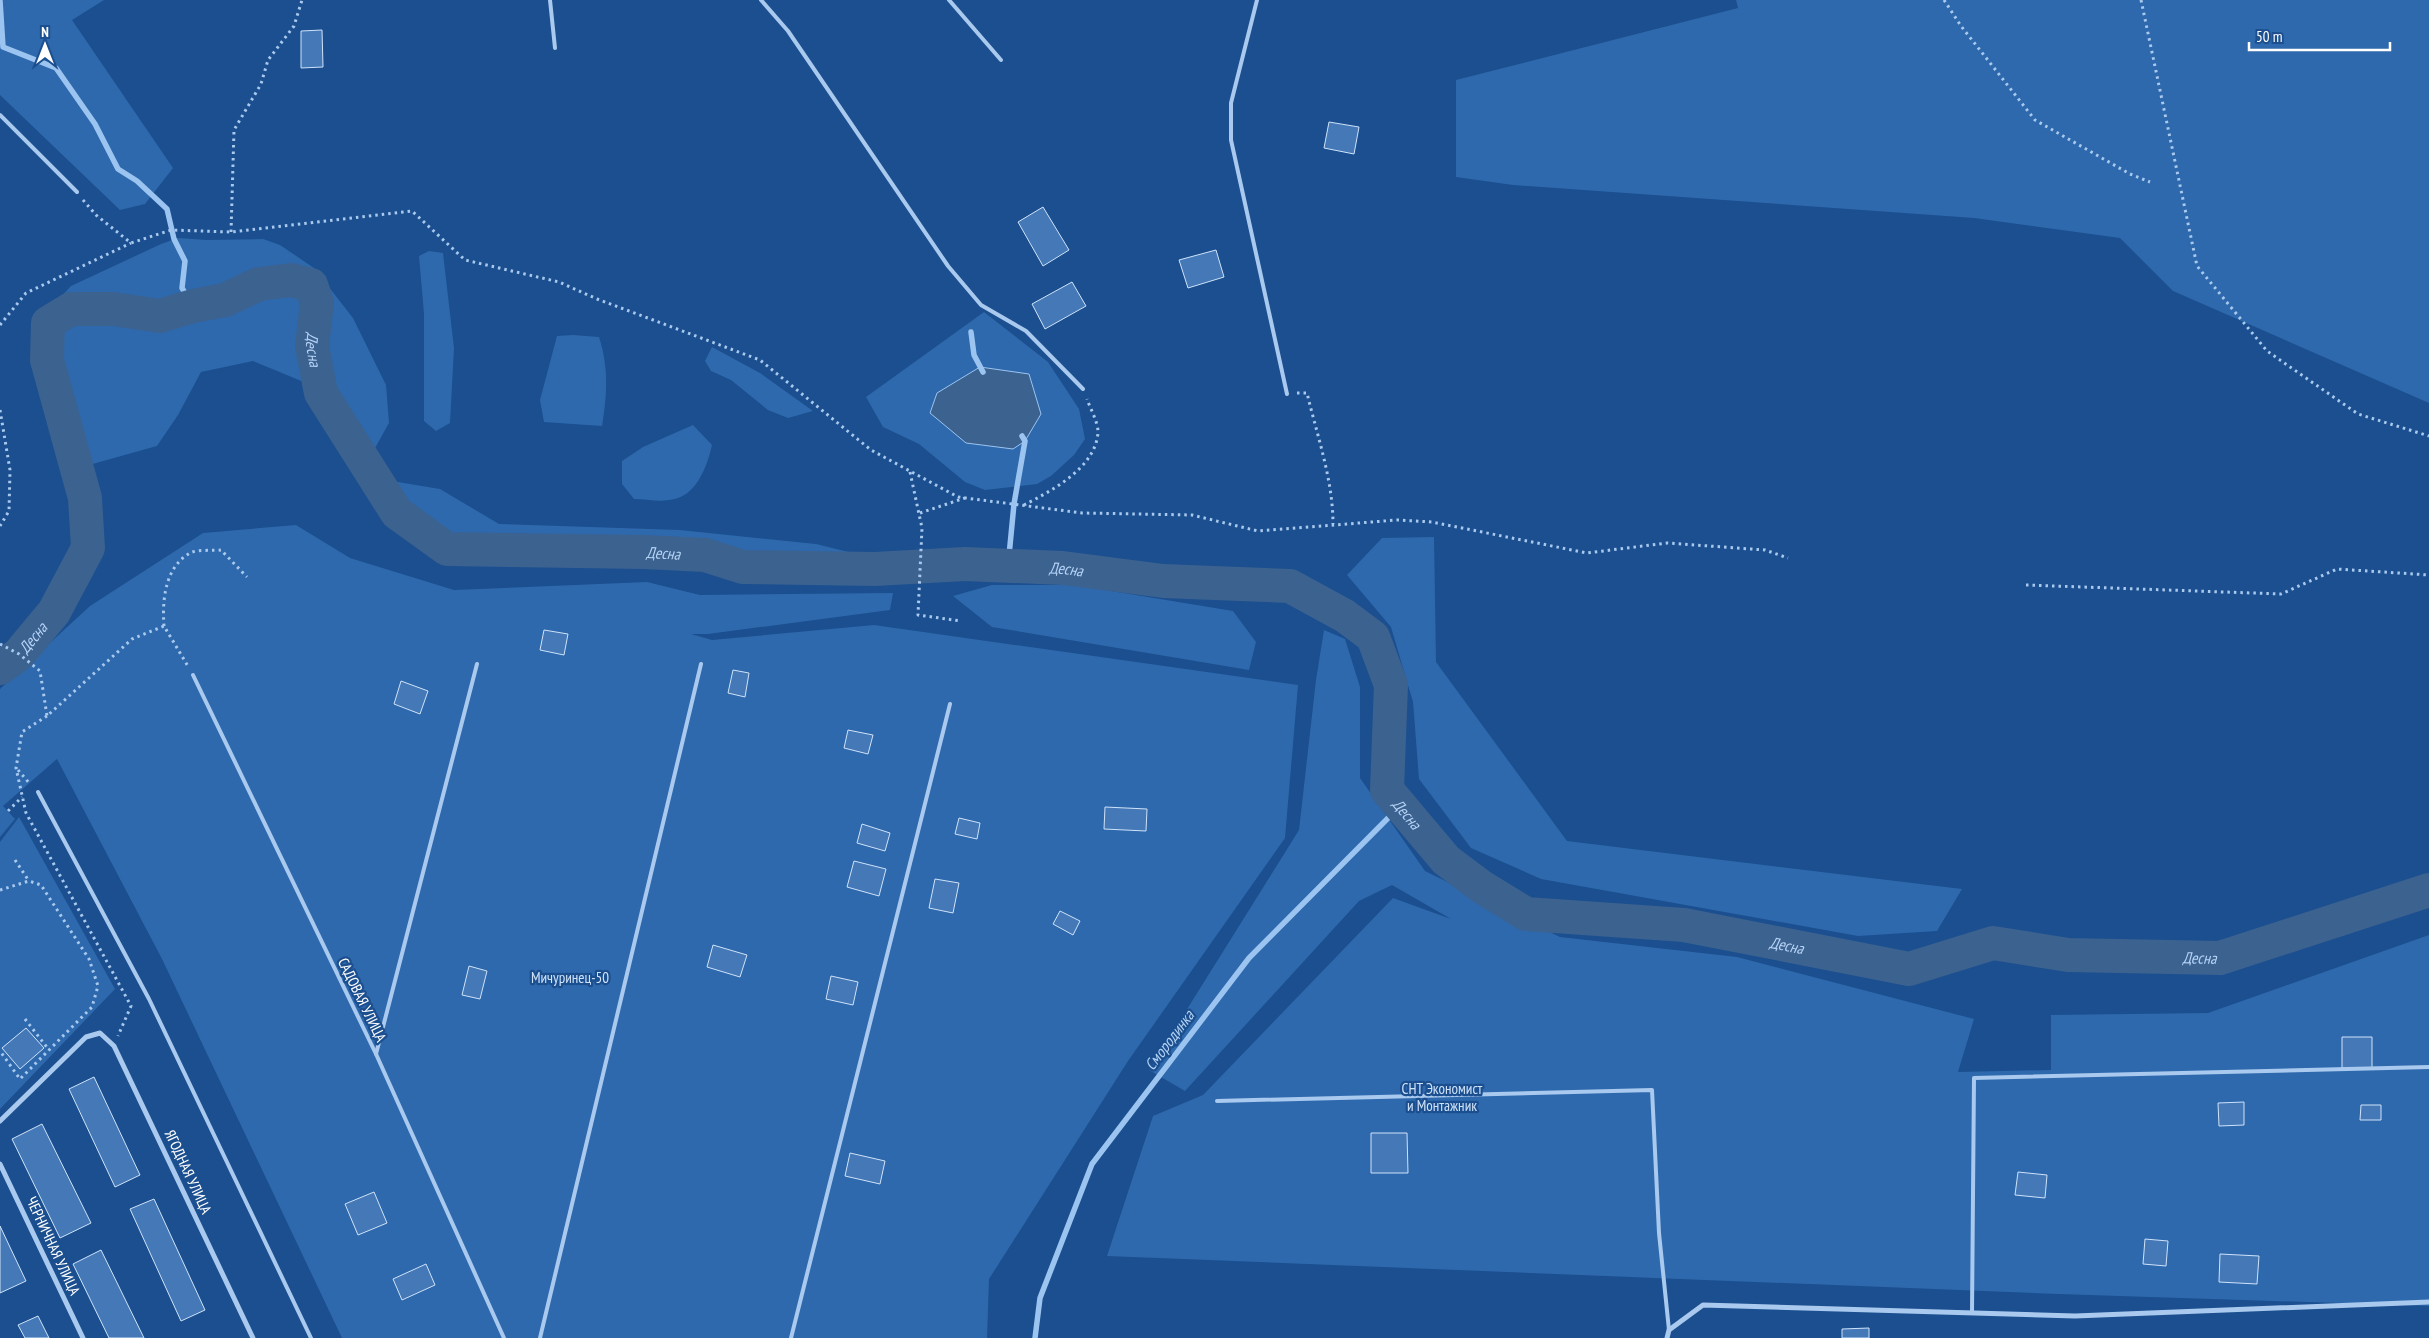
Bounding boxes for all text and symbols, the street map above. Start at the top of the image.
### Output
north arrow [20,20,70,70]
scale bar [2249,20,2390,52]
text: N [41,23,49,41]
text: 50 m [2256,27,2282,46]
water label: Десна [302,331,326,370]
water label: Десна [645,542,682,564]
water label: Десна [1048,557,1086,581]
water label: Десна [14,617,52,658]
water label: Десна [1388,794,1427,835]
water label: Десна [1767,932,1807,958]
water label: Десна [2181,947,2218,968]
street label: САДОВАЯ УЛИЦА [334,955,391,1046]
park label: Мичуринец-50 [531,968,609,987]
water label: Смородинка [1140,1005,1199,1074]
park label: СНТ Экономист и Монтажник [1402,1079,1483,1115]
street label: ЯГОДНАЯ УЛИЦА [161,1127,217,1218]
street label: ЧЕРНИЧНАЯ УЛИЦА [22,1193,85,1299]

